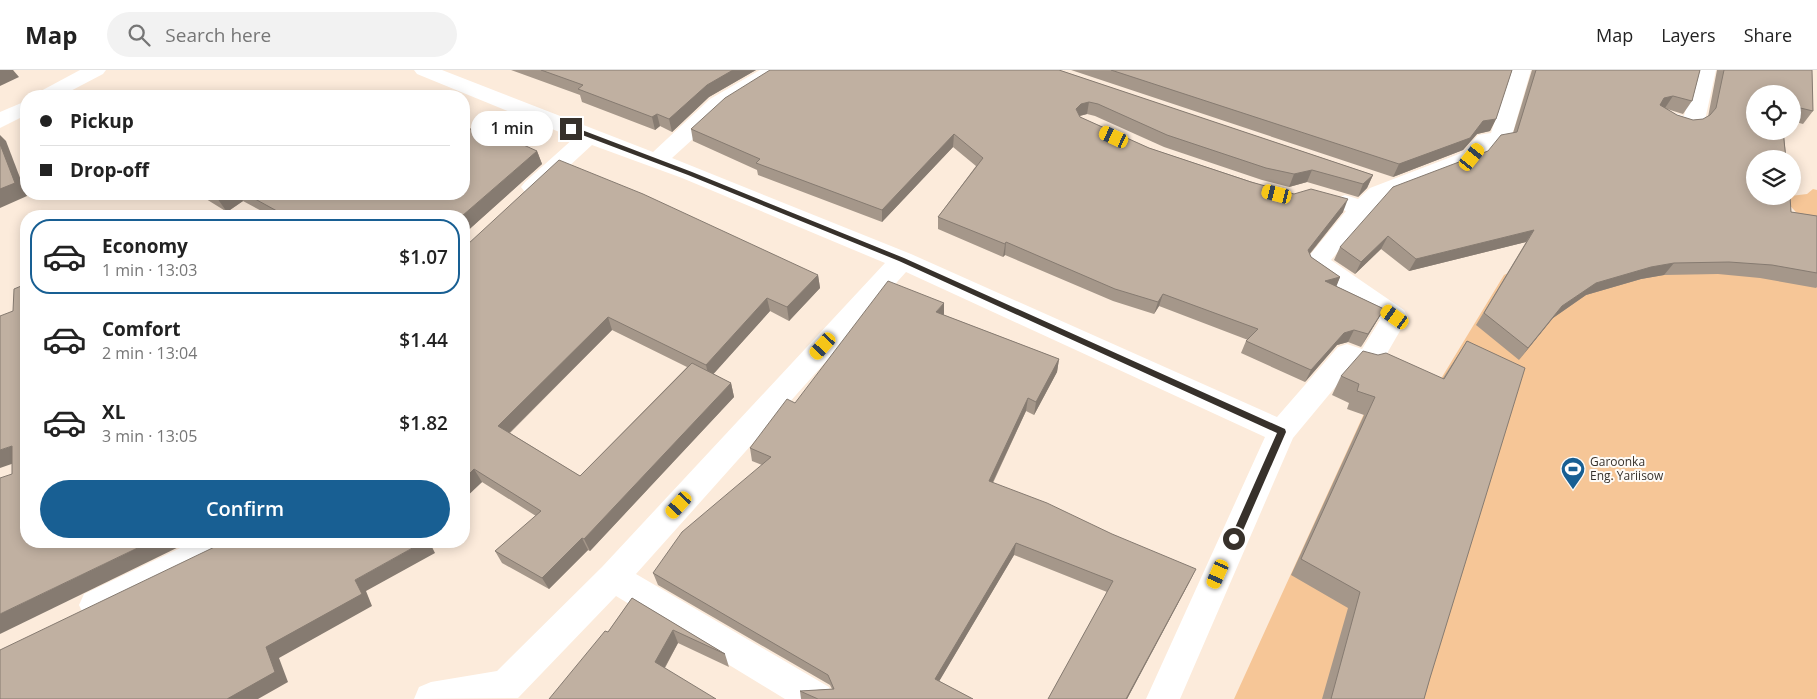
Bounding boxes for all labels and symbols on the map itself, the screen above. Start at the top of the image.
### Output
callout: 1 min [471,112,554,146]
route end [560,118,582,140]
car [1097,124,1130,150]
car [1456,141,1487,173]
car [1260,183,1293,205]
car [1378,302,1411,332]
car [807,330,838,362]
place label: Garoonka Eng. Yariisow [1590,453,1664,484]
sports icon: Garoonka Eng. Yariisow [1560,456,1586,490]
car [663,489,694,521]
route start [1223,528,1245,550]
car [1205,557,1230,591]

